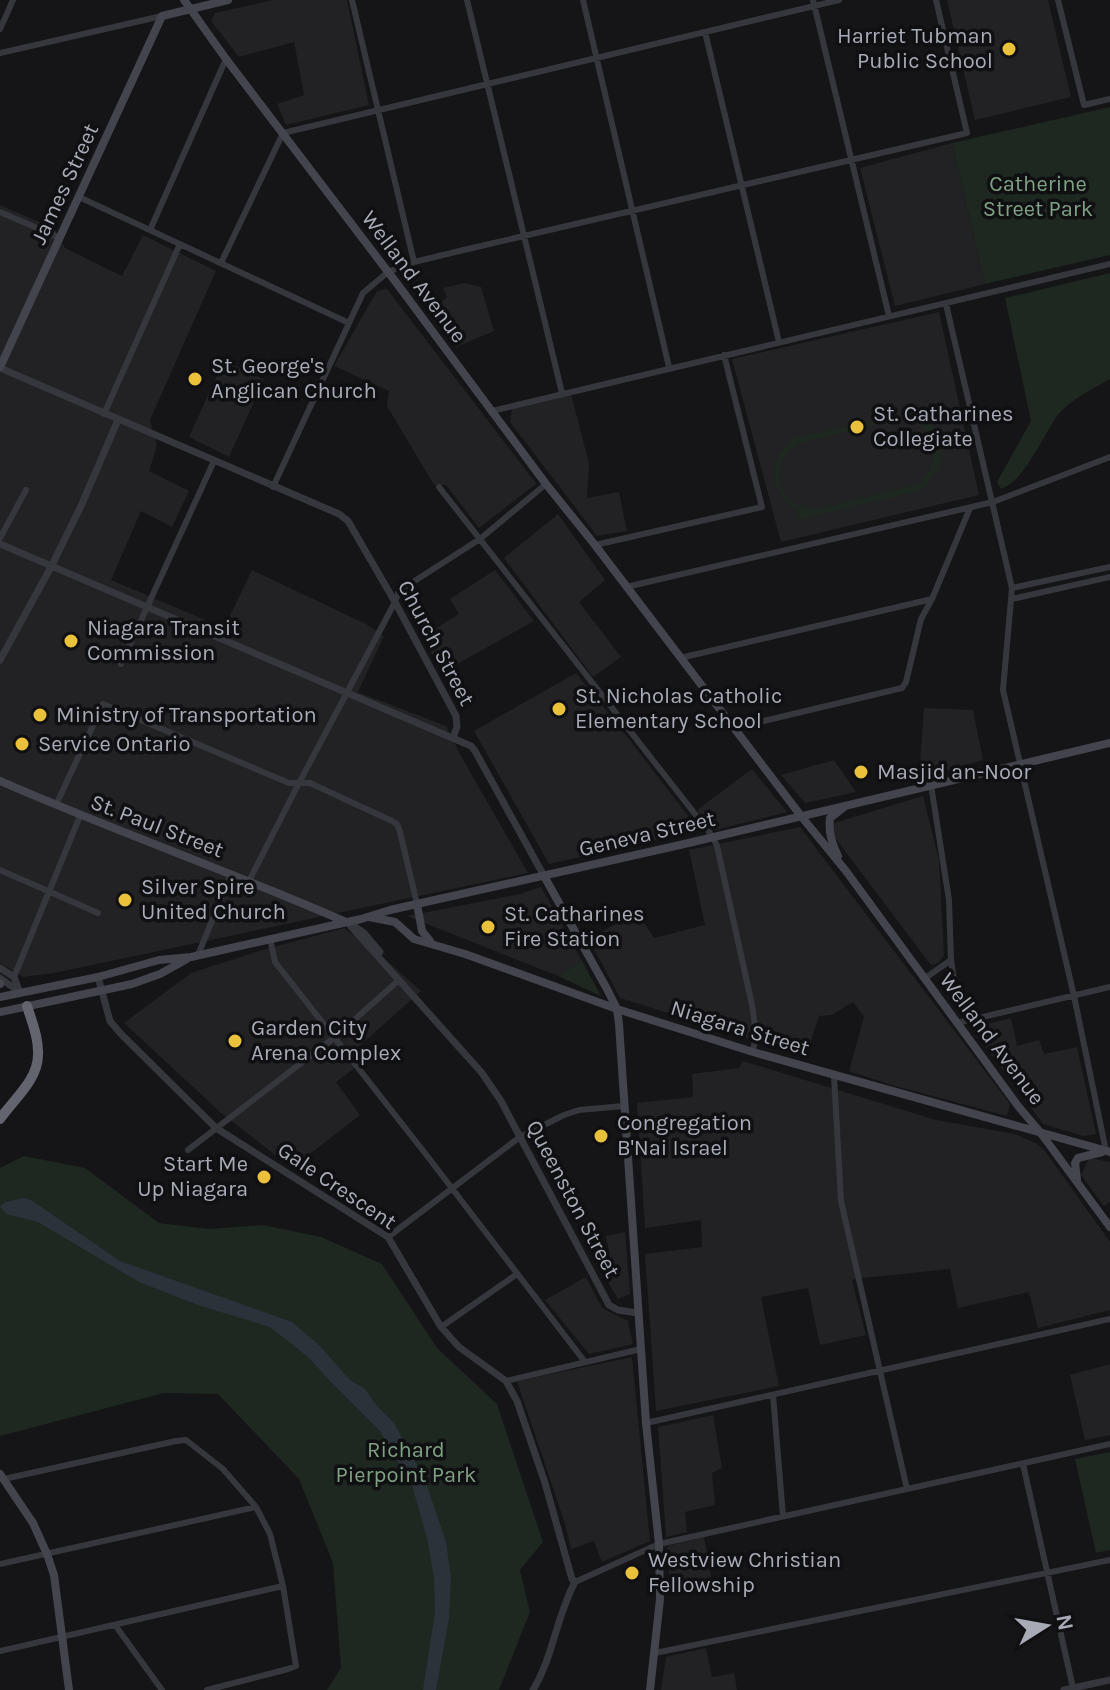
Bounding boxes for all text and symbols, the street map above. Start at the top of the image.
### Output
place label: Harriet Tubman Public School [837,23,993,74]
marker: Harriet Tubman Public School [1000,40,1018,58]
street label: James Street [26,120,104,248]
park label: Catherine Street Park [983,171,1093,222]
street label: Welland Avenue [356,206,472,348]
place label: St. George's Anglican Church [211,353,377,404]
marker: St. George's Anglican Church [186,370,204,388]
place label: St. Catharines Collegiate [873,401,1014,452]
marker: St. Catharines Collegiate [848,418,866,436]
street label: Church Street [392,576,480,710]
place label: Niagara Transit Commission [87,615,240,666]
marker: Niagara Transit Commission [62,632,80,650]
place label: St. Nicholas Catholic Elementary School [575,683,782,734]
marker: St. Nicholas Catholic Elementary School [550,700,568,718]
place label: Ministry of Transportation [56,702,317,728]
marker: Ministry of Transportation [31,706,49,724]
place label: Service Ontario [38,731,190,757]
marker: Service Ontario [13,735,31,753]
place label: Masjid an-Noor [877,759,1031,785]
marker: Masjid an-Noor [852,763,870,781]
street label: St. Paul Street [87,789,227,863]
street label: Geneva Street [576,806,718,862]
place label: Silver Spire United Church [141,874,286,925]
marker: Silver Spire United Church [116,891,134,909]
place label: St. Catharines Fire Station [504,901,645,952]
marker: St. Catharines Fire Station [479,918,497,936]
street label: Welland Avenue [934,968,1050,1110]
street label: Niagara Street [667,995,813,1061]
place label: Garden City Arena Complex [251,1015,401,1066]
marker: Garden City Arena Complex [226,1032,244,1050]
place label: Congregation B'Nai Israel [617,1110,752,1161]
street label: Queenston Street [521,1116,625,1282]
marker: Congregation B'Nai Israel [592,1127,610,1145]
street label: Gale Crescent [273,1137,401,1235]
place label: Start Me Up Niagara [137,1151,248,1202]
marker: Start Me Up Niagara [255,1168,273,1186]
park label: Richard Pierpoint Park [336,1437,476,1488]
place label: Westview Christian Fellowship [648,1547,841,1598]
marker: Westview Christian Fellowship [623,1564,641,1582]
north arrow [1006,1586,1086,1666]
text: N [1050,1612,1079,1633]

